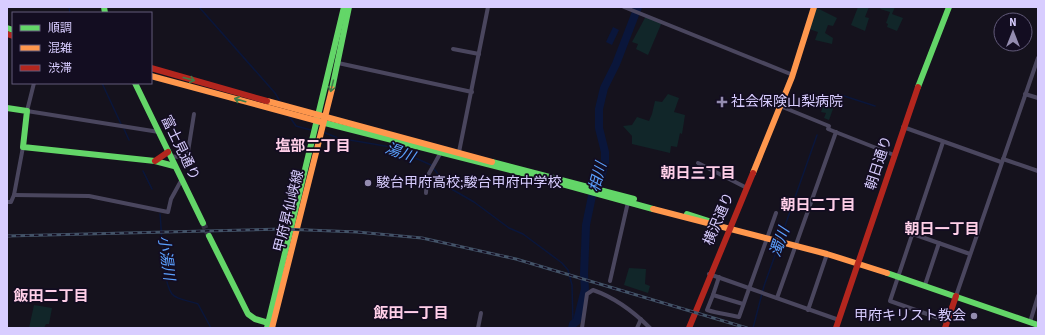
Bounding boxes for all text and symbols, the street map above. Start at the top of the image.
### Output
legend [12,12,152,84]
north arrow [993,12,1033,52]
text: N [1009,15,1017,30]
text: 順調 [48,20,72,37]
text: 混雑 [48,40,72,57]
text: 渋滞 [48,60,72,77]
one-way arrow [182,75,195,83]
one-way arrow [328,79,336,92]
place label: 社会保険山梨病院 [731,92,843,112]
one-way arrow [234,96,247,104]
marker: 社会保険山梨病院 [716,96,728,108]
street label: 富士見通り [156,112,204,184]
street label: 朝日通り [861,133,897,193]
district label: 塩部二丁目 [275,136,351,157]
water label: 湯川 [382,138,420,169]
water label: 相川 [584,158,613,194]
district label: 朝日三丁目 [660,163,736,184]
street label: 甲府昇仙峡線 [269,168,309,254]
place label: 駿台甲府高校;駿台甲府中学校 [376,173,562,193]
marker: 駿台甲府高校;駿台甲府中学校 [363,178,373,188]
street label: 横沢通り [699,189,739,249]
district label: 朝日二丁目 [780,195,856,216]
district label: 朝日一丁目 [904,219,980,240]
water label: 濁川 [765,223,795,260]
water label: 小湯川 [152,234,180,284]
district label: 飯田二丁目 [13,286,89,307]
district label: 飯田一丁目 [373,303,449,324]
place label: 甲府キリスト教会 [854,306,966,326]
marker: 甲府キリスト教会 [969,311,979,321]

